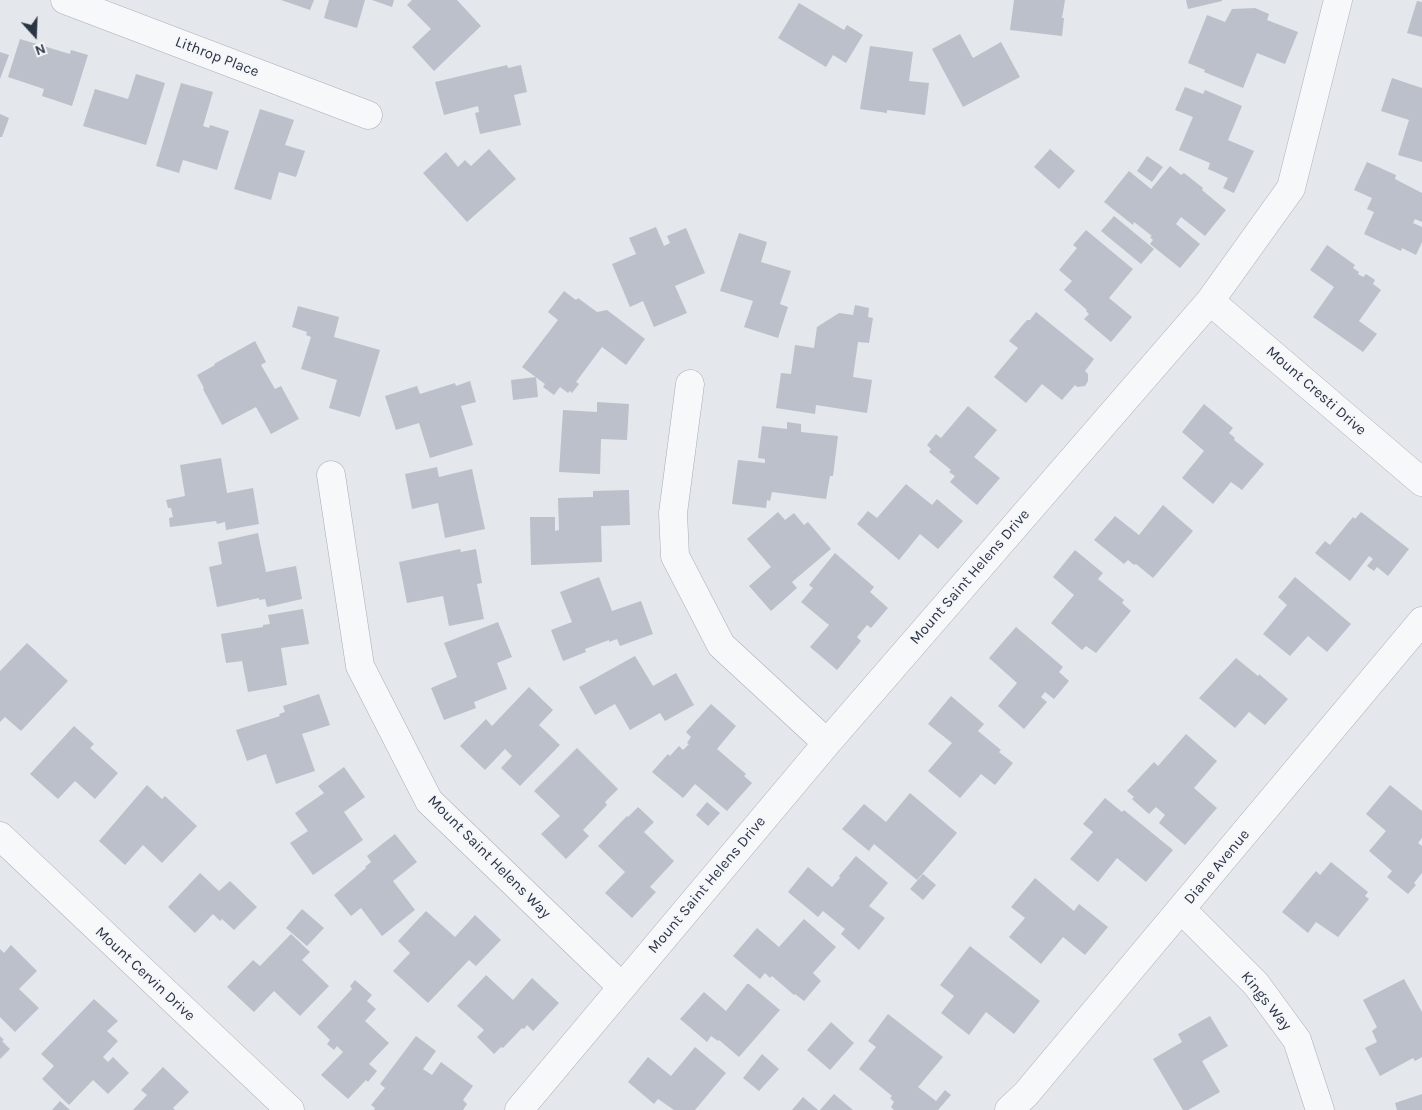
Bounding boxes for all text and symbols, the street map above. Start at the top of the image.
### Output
north arrow [10,10,60,60]
street label: Lithrop Place [173,33,261,81]
text: N [33,40,48,59]
street label: Mount Cresti Drive [1262,342,1370,440]
street label: Mount Saint Helens Drive [906,506,1034,648]
street label: Mount Saint Helens Way [424,792,554,922]
street label: Mount Saint Helens Drive [644,813,770,957]
street label: Diane Avenue [1180,826,1254,908]
street label: Mount Cervin Drive [91,923,199,1025]
street label: Kings Way [1237,968,1295,1034]

